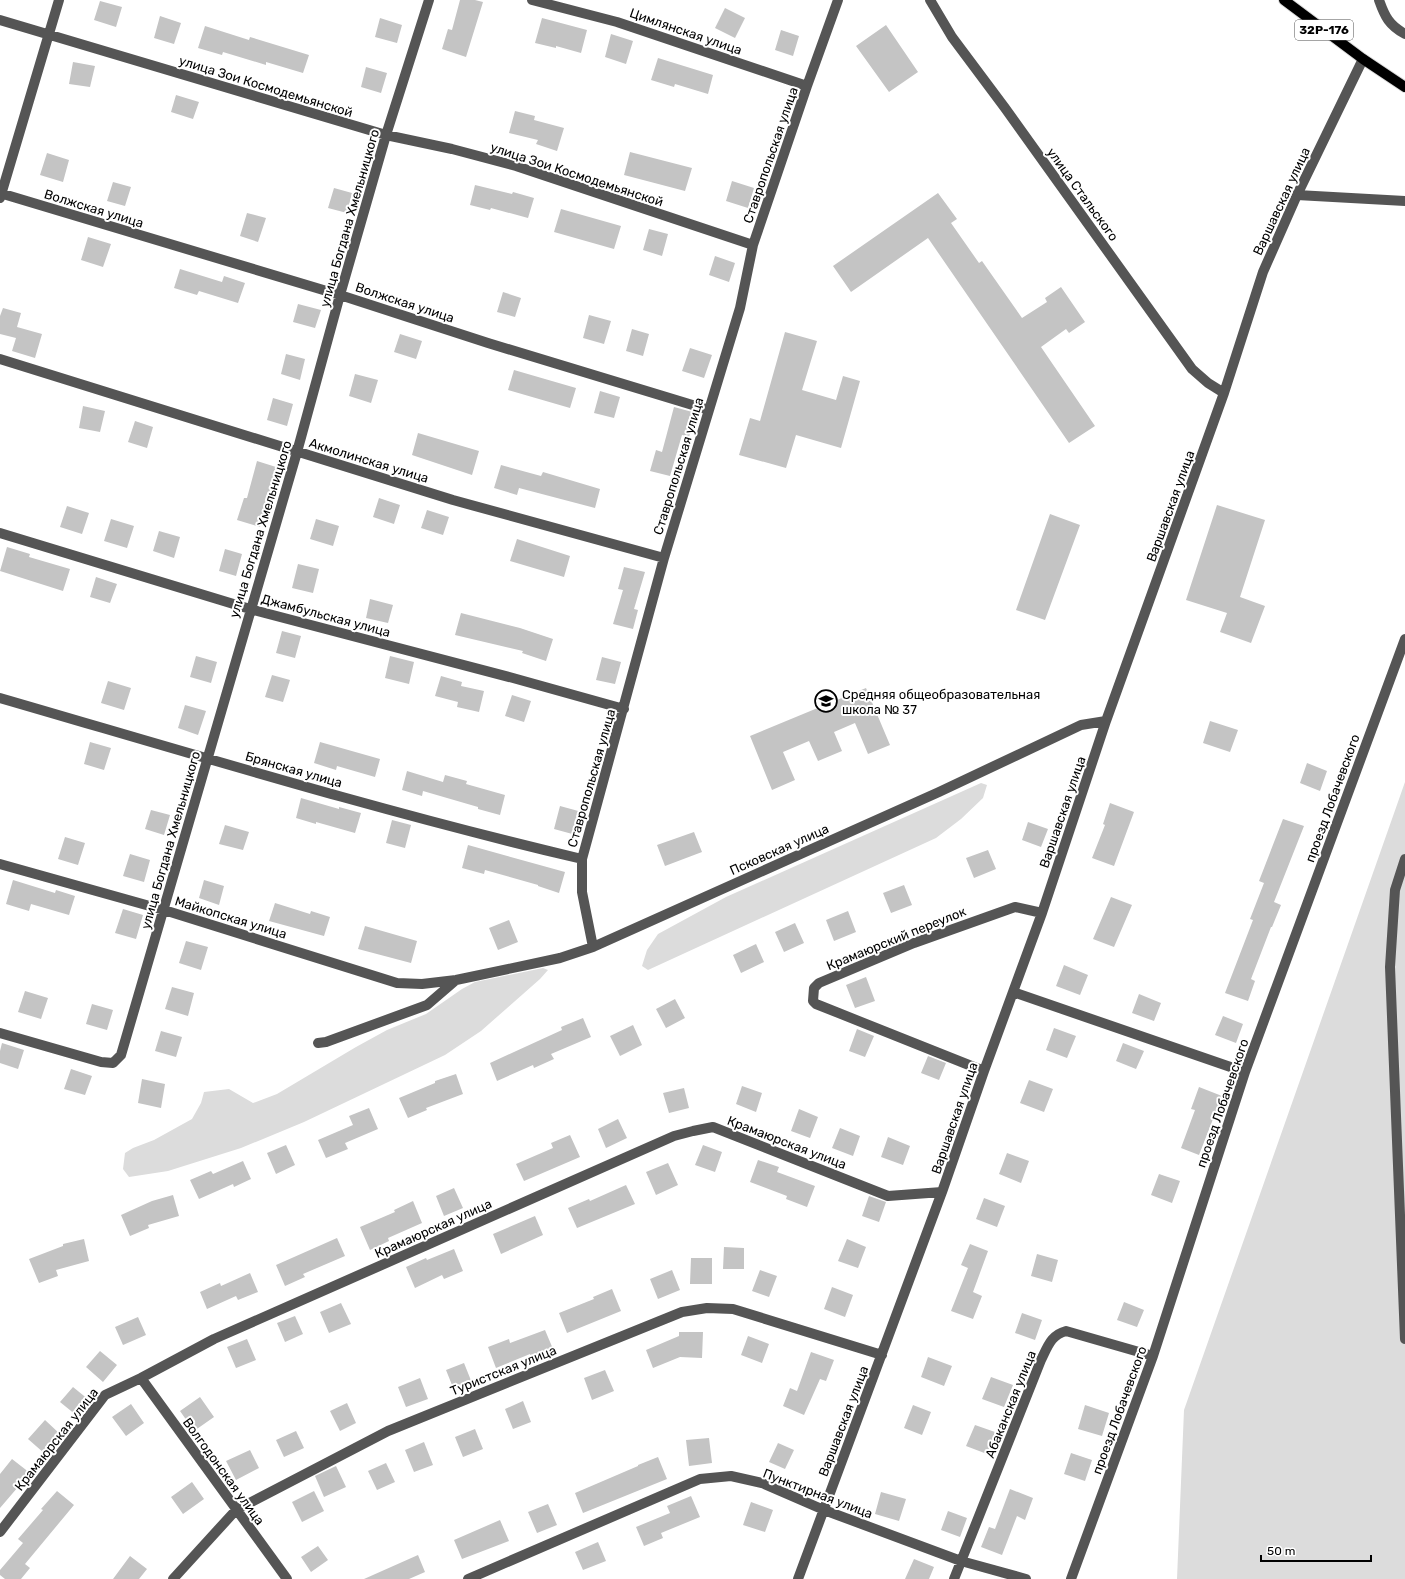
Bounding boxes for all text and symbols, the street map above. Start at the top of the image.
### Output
street label: Цимлянская улица [628,5,744,58]
road number: 32Р-176 [1295,20,1353,40]
street label: улица Зои Космодемьянской [177,53,354,120]
street label: Ставропольская улица [740,85,801,225]
street label: улица Богдана Хмельницкого [317,127,382,309]
street label: улица Зои Космодемьянской [489,139,665,210]
street label: улица Стальского [1044,145,1121,244]
street label: Варшавская улица [1250,145,1313,258]
street label: Волжская улица [42,186,145,231]
street label: Волжская улица [354,279,456,326]
street label: Ставропольская улица [650,396,707,537]
street label: Акмолинская улица [307,435,430,486]
street label: улица Богдана Хмельницкого [226,439,295,620]
street label: Варшавская улица [1143,448,1198,564]
street label: Джамбульская улица [260,591,392,640]
place label: Средняя общеобразовательная школа № 37 [842,687,1040,717]
school or university icon: Средняя общеобразовательная школа № 37 [813,688,839,714]
street label: Ставропольская улица [565,707,618,849]
street label: проезд Лобачевского [1302,732,1363,864]
street label: Брянская улица [244,748,344,790]
street label: улица Богдана Хмельницкого [138,749,203,931]
street label: Варшавская улица [1036,754,1089,870]
street label: Псковская улица [727,821,831,878]
street label: Майкопская улица [173,893,289,942]
street label: Крамаюрский переулок [824,904,968,973]
street label: проезд Лобачевского [1193,1037,1252,1169]
street label: Варшавская улица [928,1060,981,1176]
street label: Крамаюрская улица [725,1113,848,1172]
street label: Крамаюрская улица [372,1196,494,1261]
street label: Туристская улица [448,1342,558,1399]
street label: проезд Лобачевского [1089,1344,1150,1476]
street label: Абаканская улица [982,1348,1039,1460]
street label: Варшавская улица [815,1364,871,1479]
street label: Крамаюрская улица [12,1385,101,1494]
street label: Волгодонская улица [180,1415,267,1528]
street label: Пунктирная улица [761,1466,875,1521]
scale bar [1261,1537,1371,1563]
text: 50 m [1267,1544,1295,1558]

